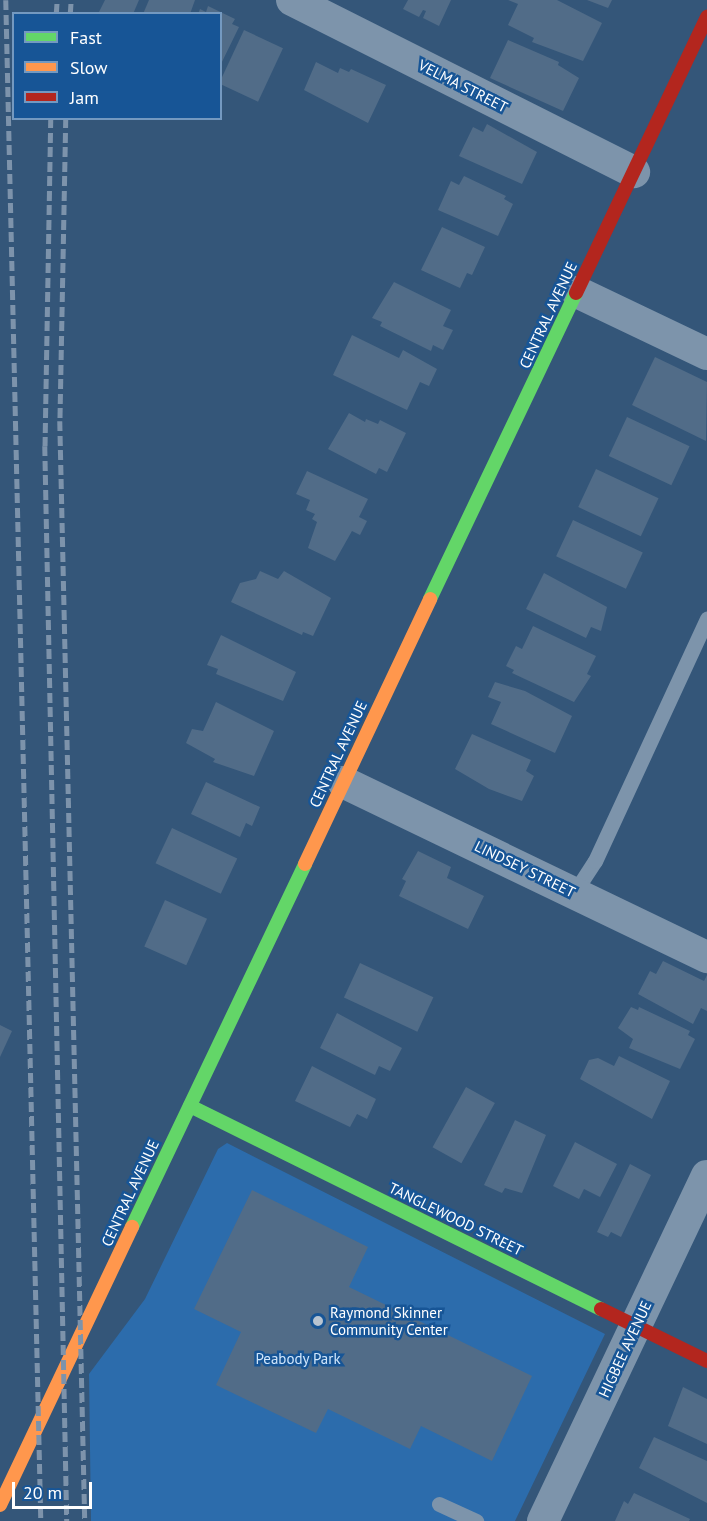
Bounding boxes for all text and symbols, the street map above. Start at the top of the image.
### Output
legend [12,12,222,120]
text: Fast [70,26,102,49]
text: Slow [70,56,108,79]
street label: VELMA STREET [415,56,511,116]
text: Jam [70,86,99,109]
street label: CENTRAL AVENUE [515,258,581,372]
street label: CENTRAL AVENUE [305,697,371,811]
street label: LINDSEY STREET [472,837,578,901]
street label: CENTRAL AVENUE [97,1136,163,1250]
street label: TANGLEWOOD STREET [386,1179,526,1259]
street label: HIGBEE AVENUE [595,1298,655,1400]
place label: Raymond Skinner Community Center [330,1303,448,1338]
marker: Raymond Skinner Community Center [311,1314,325,1328]
park label: Peabody Park [255,1350,341,1368]
scale bar [15,1470,94,1508]
text: 20 m [23,1481,62,1504]

